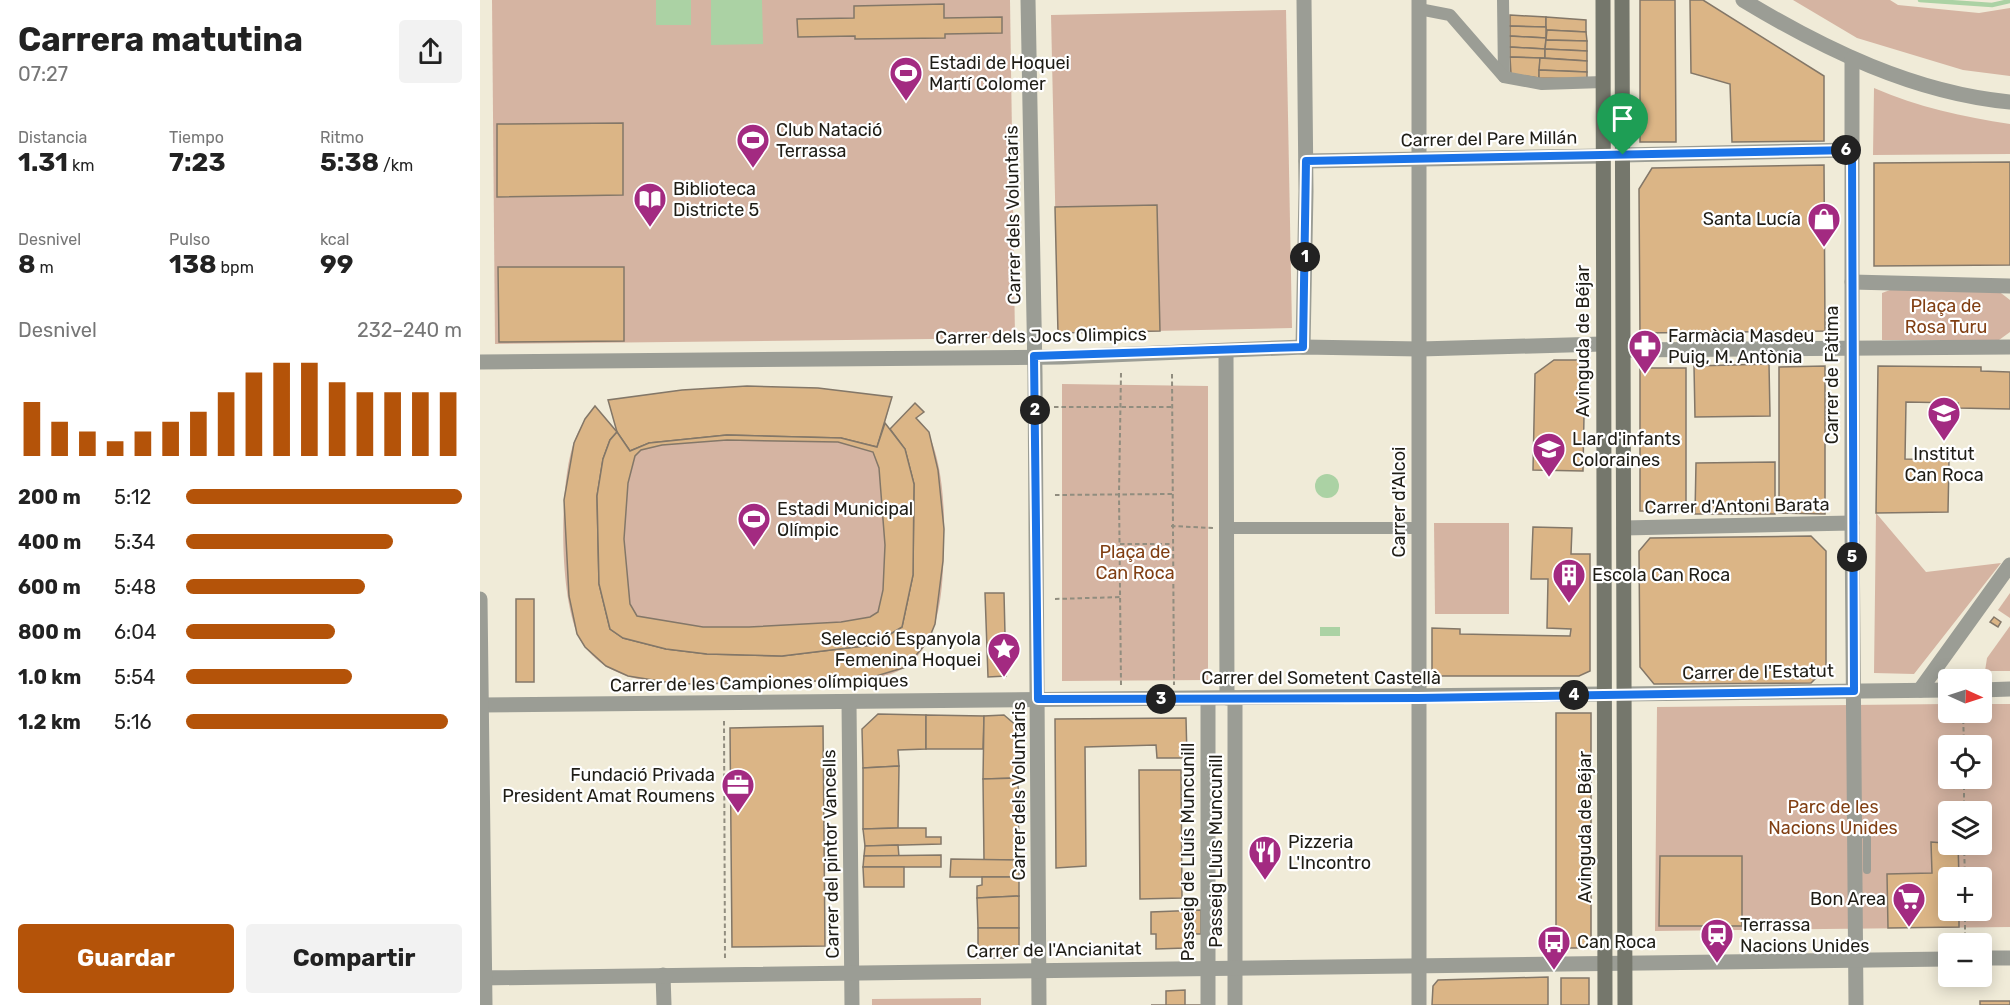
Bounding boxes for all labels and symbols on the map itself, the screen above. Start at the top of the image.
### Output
place label: Estadi de Hoquei Martí Colomer [929,52,1070,95]
sports icon: Estadi de Hoquei Martí Colomer [888,55,924,102]
pin [1597,93,1648,155]
place label: Club Natació Terrassa [776,119,882,162]
sports icon: Club Natació Terrassa [735,122,771,169]
street label: Carrer dels Voluntaris [1000,125,1026,305]
street label: Carrer del Pare Millán [1401,126,1577,152]
pin: 6 [1831,135,1861,165]
place label: Biblioteca Districte 5 [673,178,759,221]
library icon: Biblioteca Districte 5 [632,181,668,228]
shop icon: Santa Lucía [1806,201,1842,248]
place label: Santa Lucía [1703,208,1801,230]
pin: 1 [1290,242,1320,272]
street label: Avinguda de Béjar [1572,265,1594,417]
park label: Plaça de Rosa Turu [1905,295,1987,338]
street label: Carrer de Fàtima [1821,306,1843,444]
street label: Carrer dels Jocs Olimpics [935,323,1147,349]
place label: Farmàcia Masdeu Puig, M. Antònia [1668,325,1814,368]
pharmacy icon: Farmàcia Masdeu Puig, M. Antònia [1627,328,1663,375]
pin: 2 [1020,395,1050,425]
school or university icon: Institut Can Roca [1926,395,1962,442]
place label: Llar d'infants Coloraines [1572,428,1681,471]
school or university icon: Llar d'infants Coloraines [1531,431,1567,478]
place label: Institut Can Roca [1904,443,1984,486]
street label: Carrer d'Alcoi [1388,447,1410,557]
street label: Carrer d'Antoni Barata [1644,493,1830,519]
place label: Estadi Municipal Olímpic [777,498,913,541]
sports icon: Estadi Municipal Olímpic [736,501,772,548]
park label: Plaça de Can Roca [1095,541,1175,584]
pin: 5 [1837,542,1867,572]
building icon: Escola Can Roca [1551,557,1587,604]
place label: Escola Can Roca [1592,564,1730,586]
place label: Selecció Espanyola Femenina Hoquei [821,628,981,671]
place icon: Selecció Espanyola Femenina Hoquei [986,631,1022,678]
street label: Carrer de l'Estatut [1682,660,1834,684]
street label: Carrer del Sometent Castellà [1201,667,1441,689]
street label: Carrer de les Campiones olímpiques [610,669,908,697]
north arrow [1938,669,1992,723]
pin: 4 [1559,680,1589,710]
pin: 3 [1146,684,1176,714]
street label: Carrer dels Voluntaris [1008,701,1030,881]
street label: Passeig de Lluís Muncunill [1177,743,1199,961]
street label: Carrer del pintor Vancells [818,749,844,959]
street label: Avinguda de Béjar [1574,751,1596,903]
street label: Passeig Lluís Muncunill [1205,754,1227,948]
place label: Fundació Privada President Amat Roumens [502,764,715,807]
office icon: Fundació Privada President Amat Roumens [720,767,756,814]
park label: Parc de les Nacions Unides [1768,796,1898,839]
place label: Pizzeria L'Incontro [1288,831,1371,874]
restaurant icon: Pizzeria L'Incontro [1247,834,1283,881]
supermarket icon: Bon Area [1891,881,1927,928]
place label: Bon Area [1810,888,1886,910]
place label: Terrassa Nacions Unides [1740,914,1869,957]
station icon: Terrassa Nacions Unides [1699,917,1735,964]
bus stop icon: Can Roca [1536,924,1572,971]
place label: Can Roca [1577,931,1656,953]
street label: Carrer de l'Ancianitat [966,937,1142,963]

